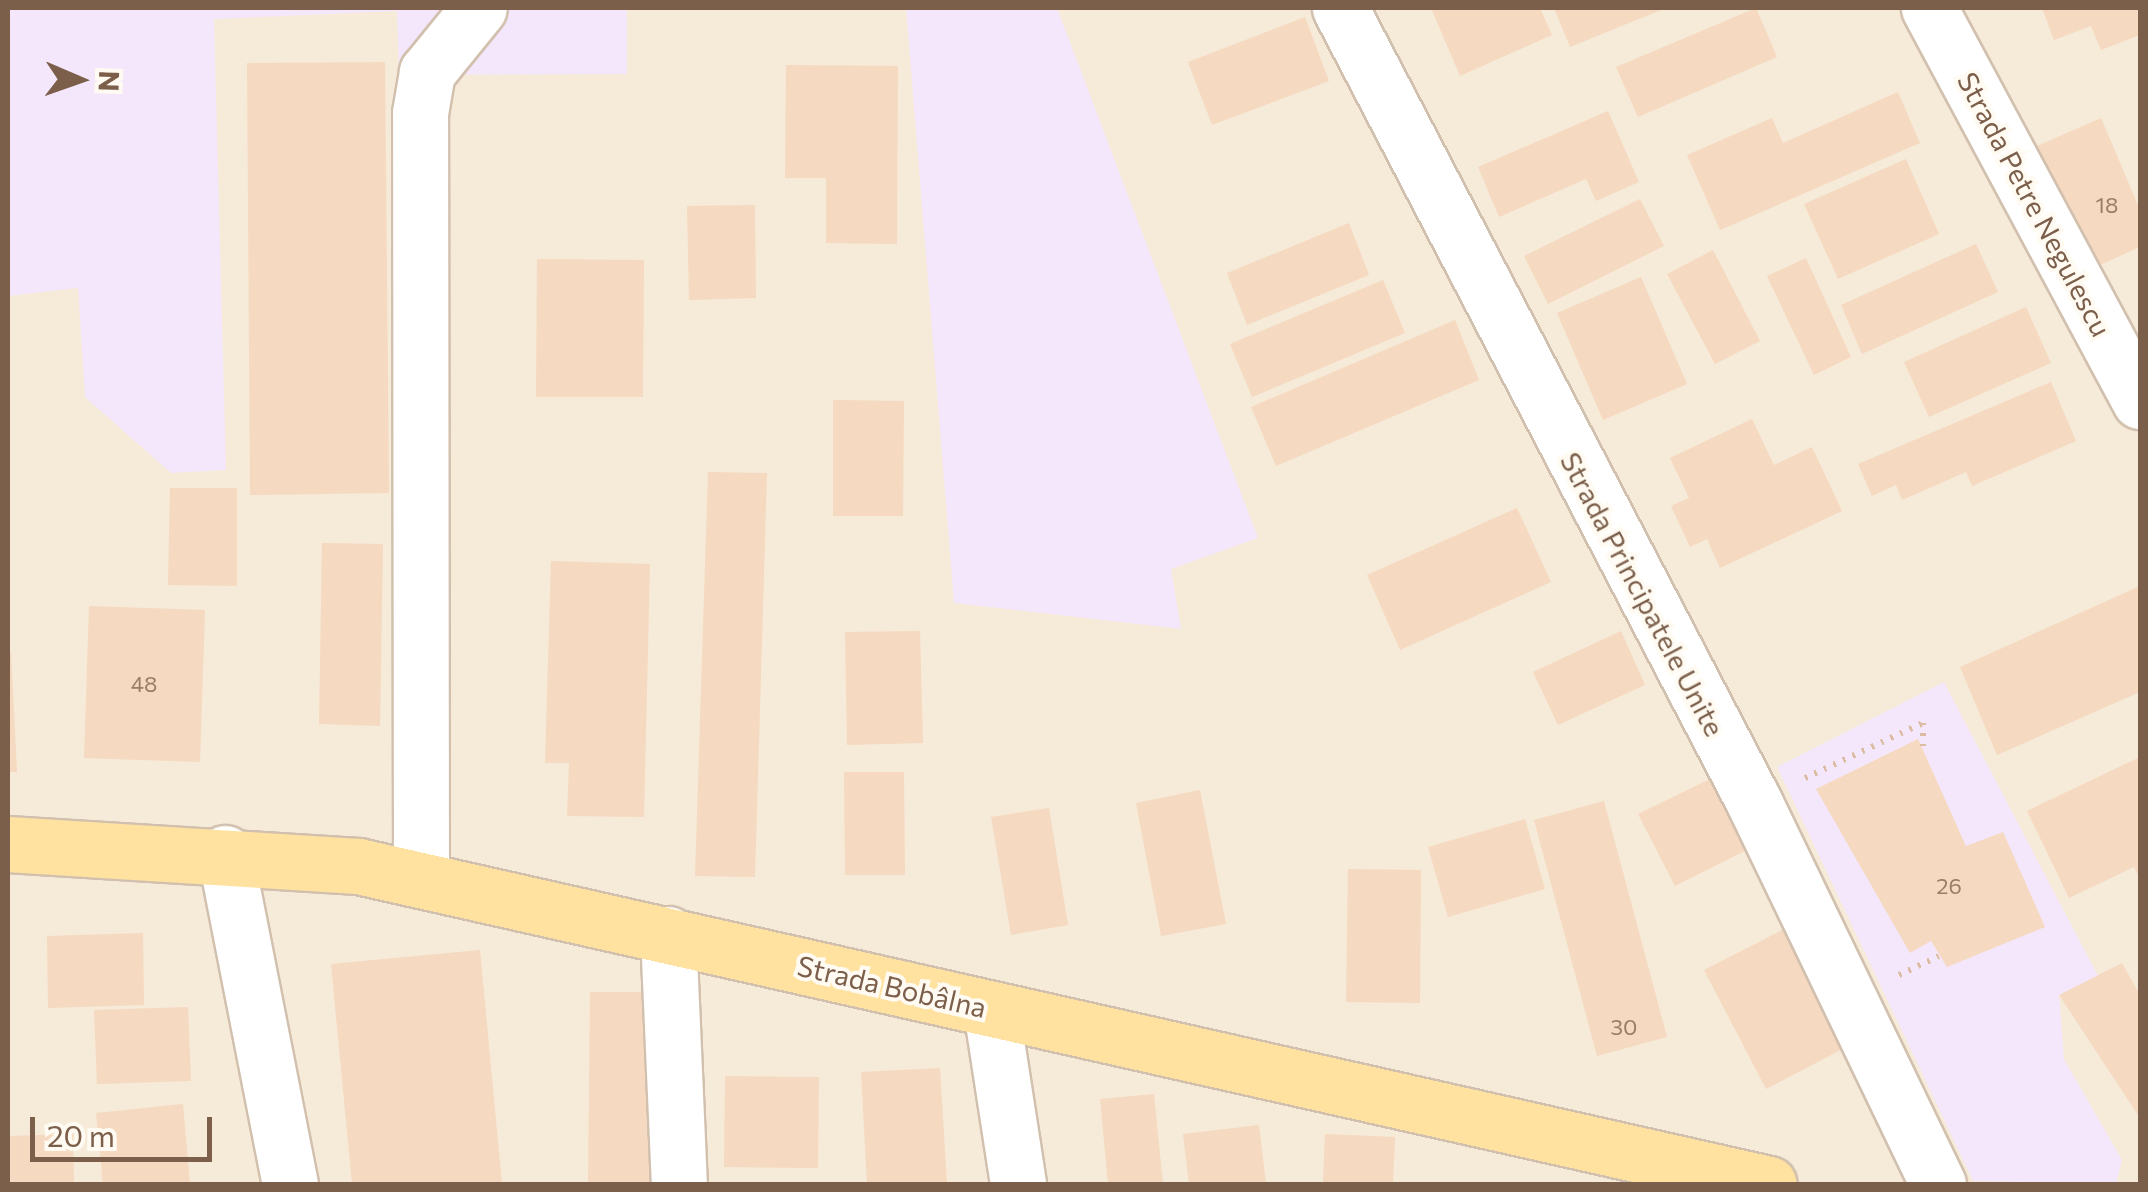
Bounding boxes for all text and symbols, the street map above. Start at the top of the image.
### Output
north arrow [30,30,130,130]
street label: Strada Petre Negulescu [1951,66,2119,342]
text: N [93,70,127,92]
house number: 18 [2096,192,2118,218]
street label: Strada Principatele Unite [1554,446,1732,742]
house number: 48 [131,671,157,697]
house number: 26 [1936,873,1962,899]
street label: Strada Bobâlna [794,948,990,1024]
house number: 30 [1611,1014,1637,1040]
scale bar [35,1097,218,1159]
text: 20 m [47,1116,115,1153]

